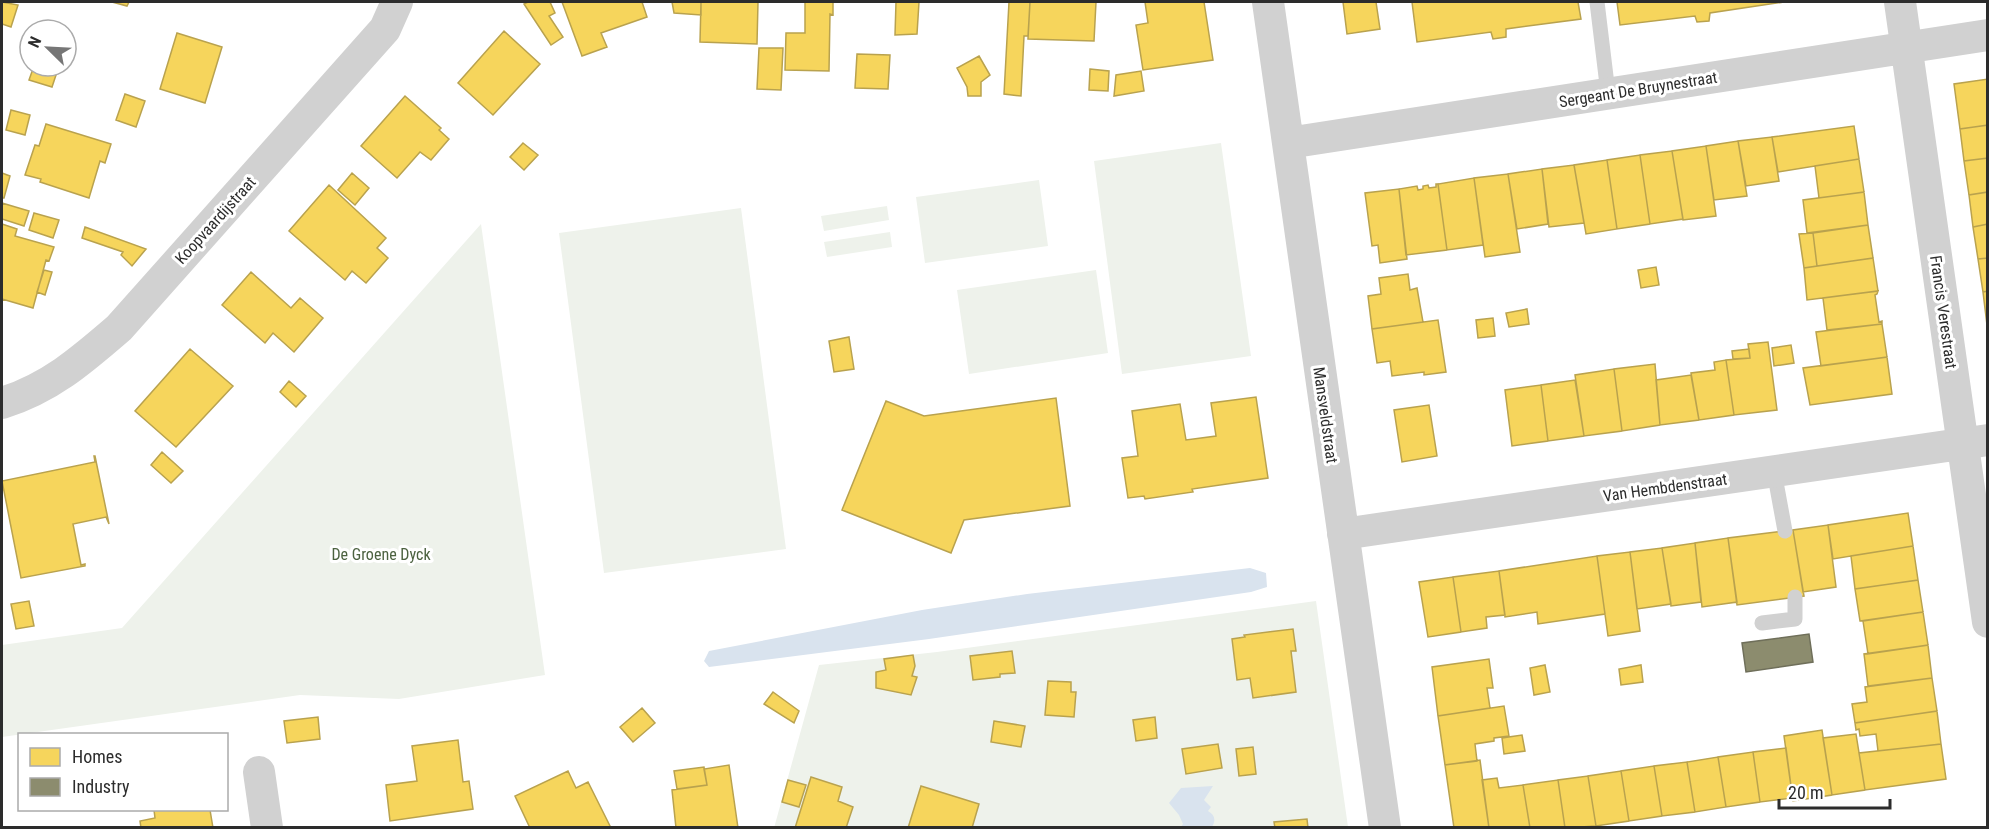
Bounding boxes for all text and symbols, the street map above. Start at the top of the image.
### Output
north arrow [18,18,78,78]
text: N [24,34,45,50]
street label: Sergeant De Bruynestraat [1558,68,1719,111]
street label: Koopvaardijstraat [171,173,260,268]
street label: Francis Verestraat [1926,254,1961,370]
street label: Mansveldstraat [1309,366,1342,465]
street label: Van Hembdenstraat [1602,469,1728,506]
park label: De Groene Dyck [331,545,431,564]
legend [18,733,228,811]
text: Homes [72,746,122,767]
scale bar [1779,772,1890,810]
text: Industry [72,776,130,797]
text: 20 m [1788,782,1823,803]

